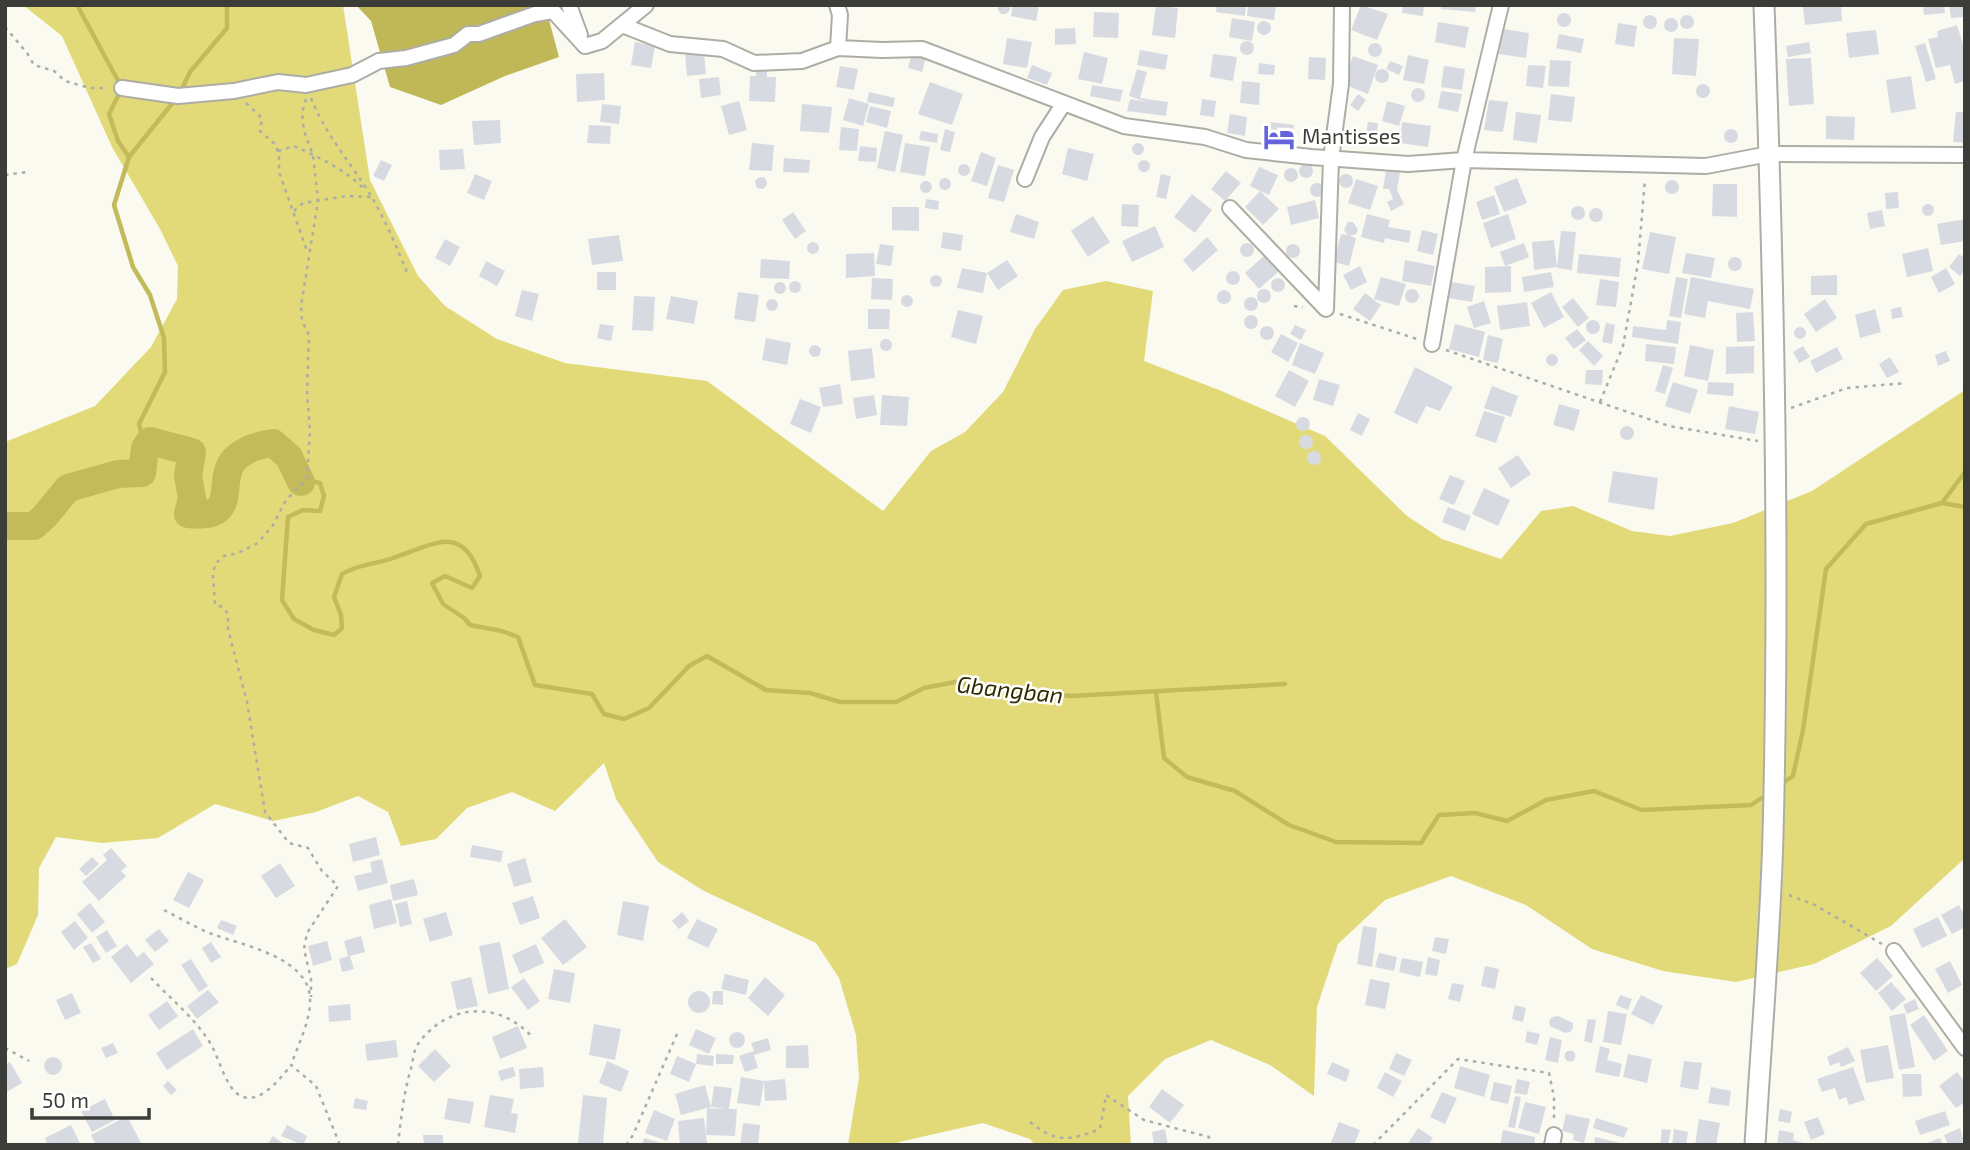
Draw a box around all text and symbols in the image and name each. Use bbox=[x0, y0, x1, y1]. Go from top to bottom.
hotel icon: Mantisses bbox=[1262, 120, 1296, 154]
place label: Mantisses bbox=[1302, 123, 1401, 148]
water label: Gbangban bbox=[955, 669, 1065, 709]
scale bar bbox=[32, 1076, 149, 1120]
text: 50 m bbox=[42, 1087, 89, 1112]

